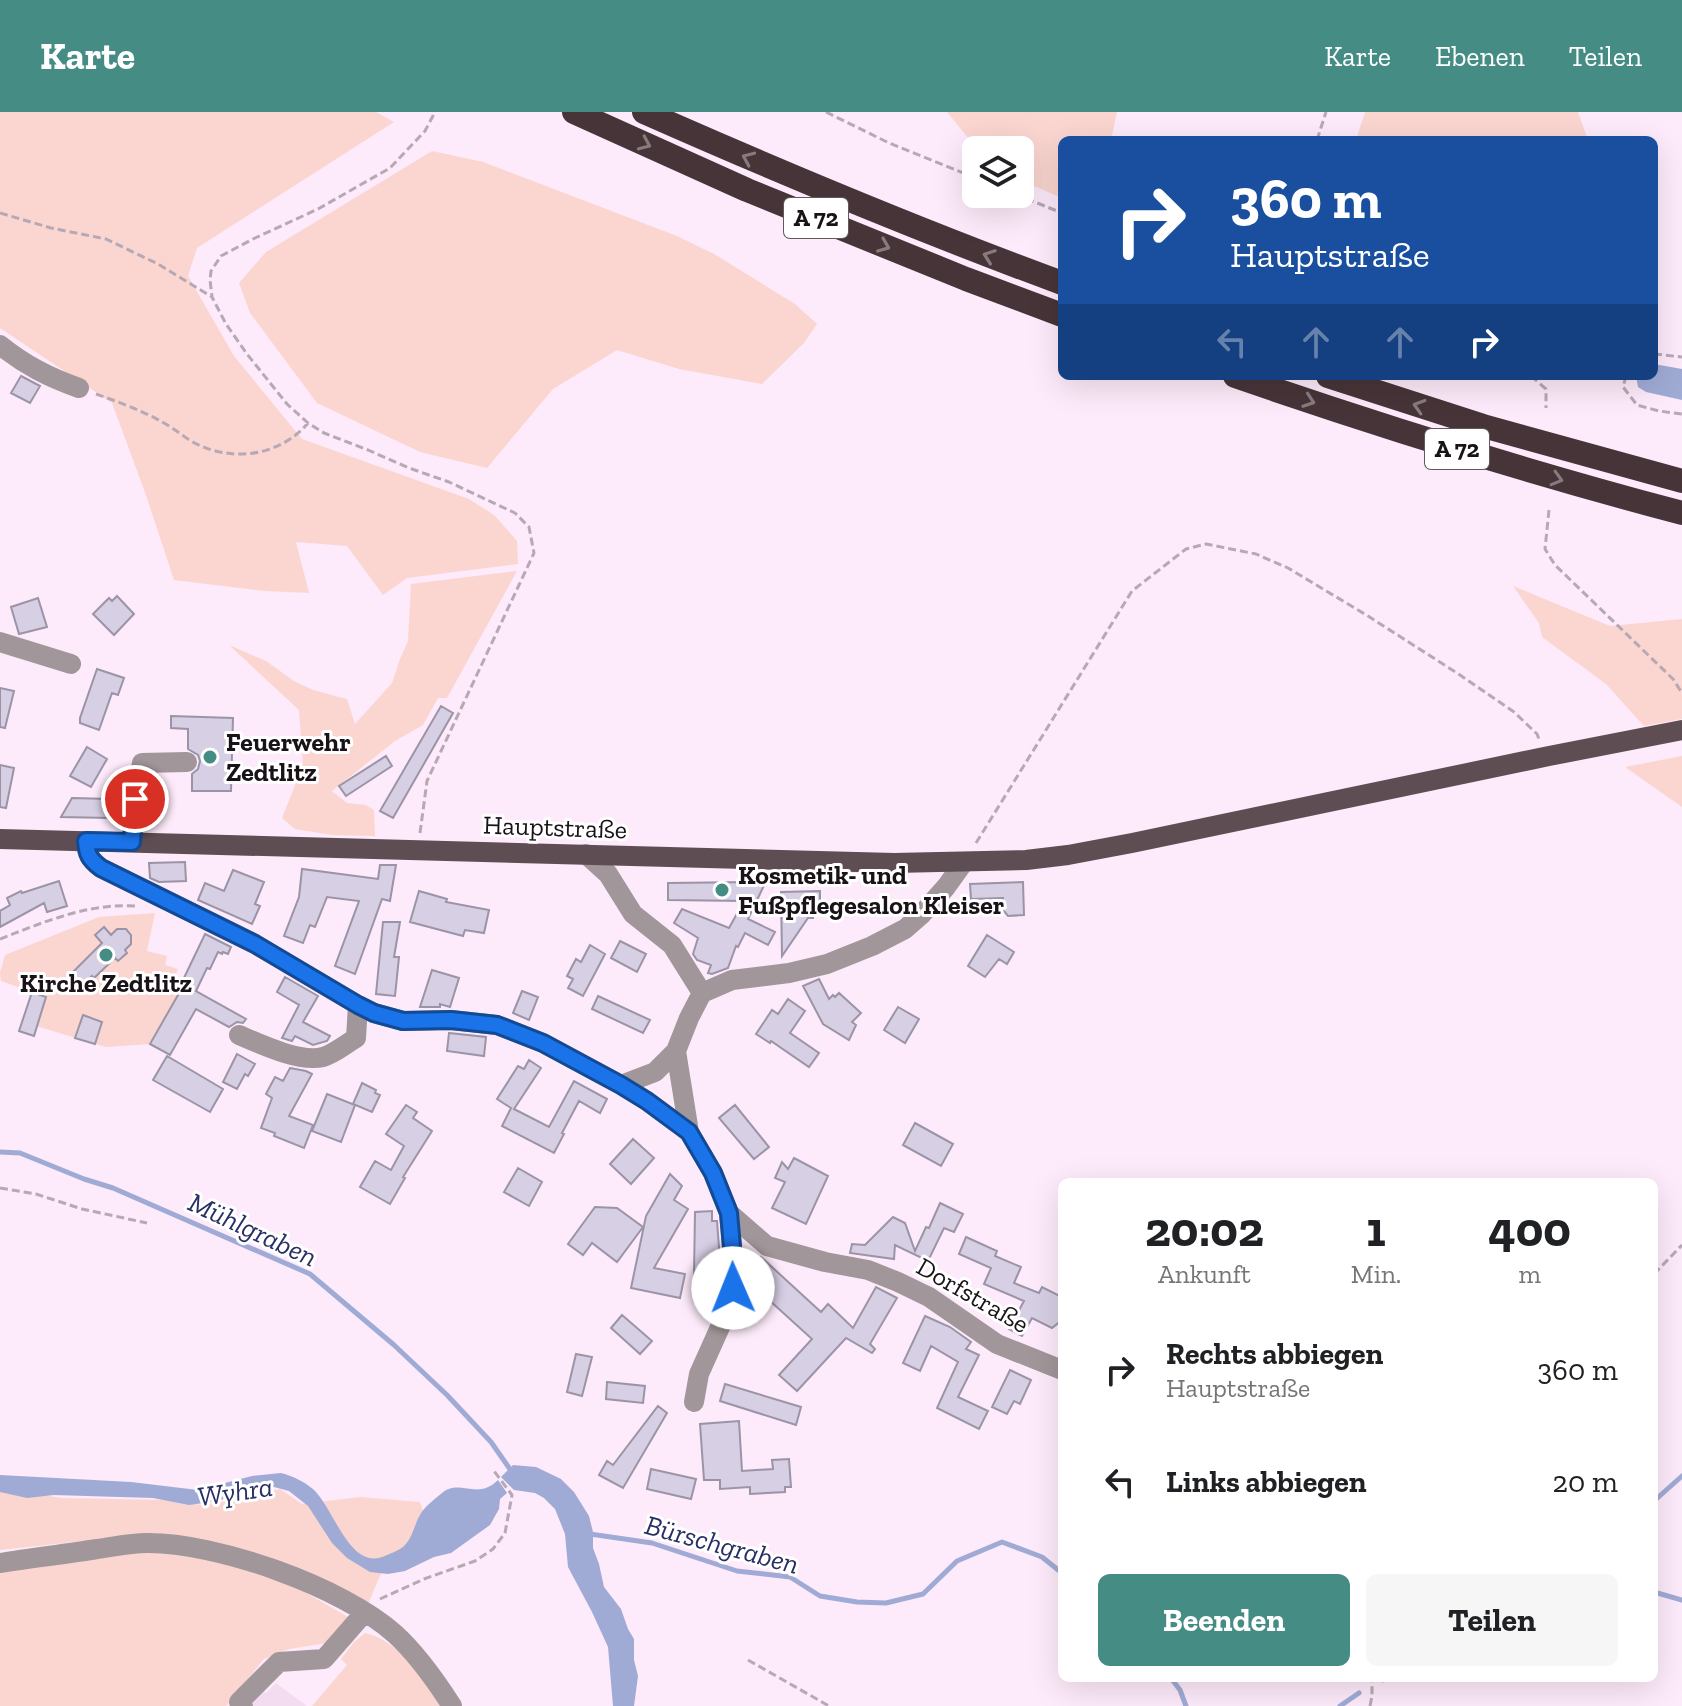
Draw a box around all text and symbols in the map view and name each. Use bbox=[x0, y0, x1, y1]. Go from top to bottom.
text: Karte bbox=[40, 33, 135, 79]
text: Karte bbox=[1324, 40, 1391, 73]
text: Ebenen bbox=[1435, 40, 1525, 73]
text: Teilen bbox=[1569, 40, 1642, 73]
one-way arrow bbox=[637, 134, 651, 150]
map controls bbox=[962, 136, 1034, 208]
button: layers bbox=[962, 136, 1034, 208]
one-way arrow bbox=[742, 152, 756, 168]
text: 360 m bbox=[1230, 165, 1382, 232]
icon: right bbox=[1098, 168, 1202, 272]
road number: A 72 bbox=[784, 198, 848, 238]
text: Hauptstraße bbox=[1230, 233, 1430, 276]
one-way arrow bbox=[876, 236, 890, 253]
one-way arrow bbox=[983, 249, 997, 266]
icon: left bbox=[1210, 320, 1254, 364]
icon: ahead bbox=[1294, 320, 1338, 364]
icon: ahead bbox=[1378, 320, 1422, 364]
icon: right bbox=[1462, 320, 1506, 364]
one-way arrow bbox=[1301, 392, 1315, 408]
one-way arrow bbox=[1412, 399, 1426, 415]
road number: A 72 bbox=[1425, 429, 1489, 469]
one-way arrow bbox=[1550, 470, 1564, 486]
place label: Feuerwehr Zedtlitz bbox=[226, 726, 351, 788]
marker: Feuerwehr Zedtlitz bbox=[201, 748, 219, 766]
pin bbox=[101, 765, 169, 833]
icon: arrive bbox=[113, 777, 157, 821]
street label: Hauptstraße bbox=[482, 808, 628, 846]
place label: Kosmetik- und Fußpflegesalon Kleiser bbox=[738, 859, 1004, 921]
marker: Kosmetik- und Fußpflegesalon Kleiser bbox=[713, 881, 731, 899]
marker: Kirche Zedtlitz bbox=[97, 946, 115, 964]
place label: Kirche Zedtlitz bbox=[20, 967, 192, 999]
water label: Mühlgraben bbox=[183, 1185, 322, 1274]
text: 20:02 bbox=[1145, 1201, 1264, 1258]
text: 1 bbox=[1366, 1201, 1386, 1258]
text: 400 bbox=[1488, 1201, 1571, 1258]
position arrow bbox=[691, 1246, 775, 1330]
street label: Dorfstraße bbox=[911, 1250, 1035, 1340]
text: Ankunft bbox=[1158, 1258, 1251, 1290]
text: Min. bbox=[1351, 1258, 1401, 1290]
text: m bbox=[1518, 1258, 1541, 1290]
text: Rechts abbiegen bbox=[1166, 1336, 1383, 1372]
icon: right bbox=[1098, 1348, 1142, 1392]
text: 360 m bbox=[1537, 1352, 1618, 1388]
text: Hauptstraße bbox=[1166, 1372, 1310, 1404]
icon: left bbox=[1098, 1460, 1142, 1504]
text: Links abbiegen bbox=[1166, 1464, 1367, 1500]
text: 20 m bbox=[1553, 1464, 1618, 1500]
water label: Wyhra bbox=[195, 1470, 275, 1513]
water label: Bürschgraben bbox=[641, 1508, 802, 1581]
button: Beenden bbox=[1098, 1574, 1350, 1666]
button: Teilen bbox=[1366, 1574, 1618, 1666]

